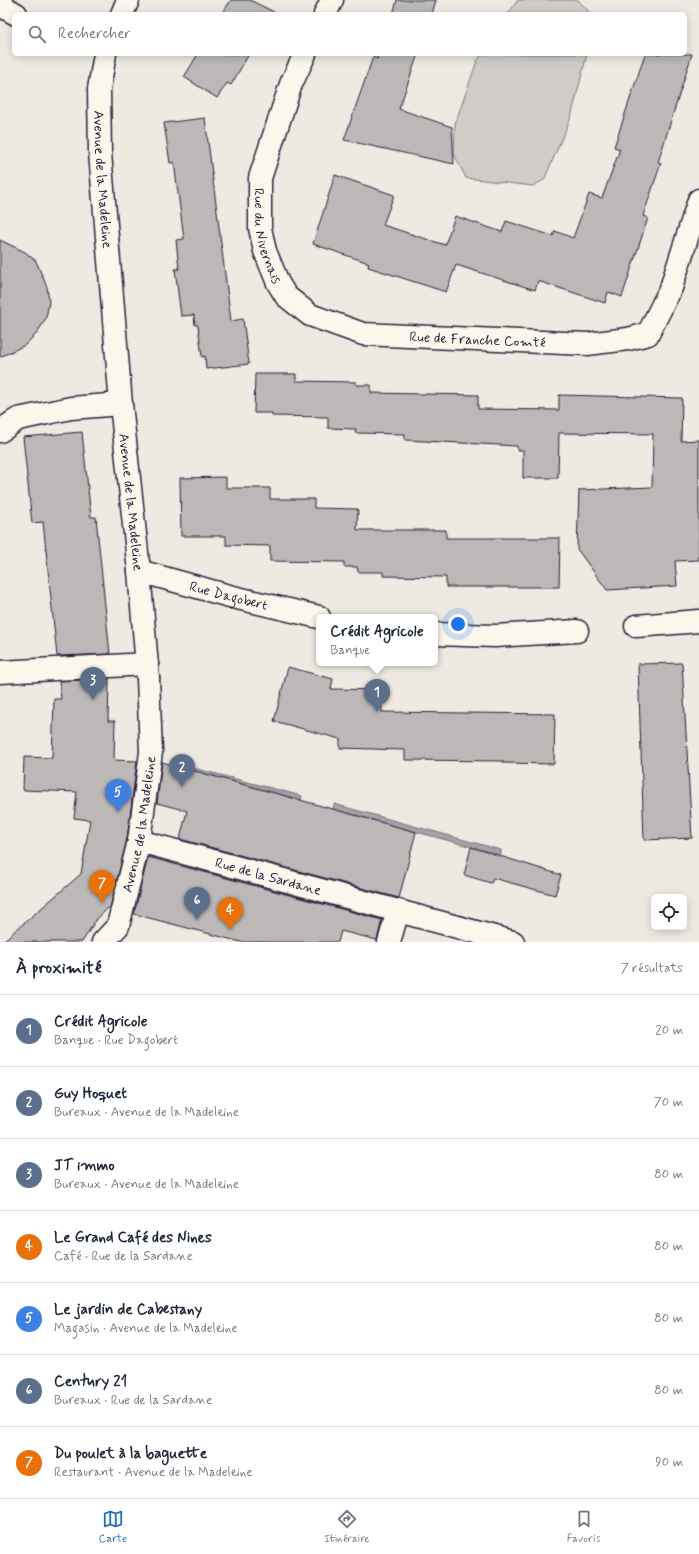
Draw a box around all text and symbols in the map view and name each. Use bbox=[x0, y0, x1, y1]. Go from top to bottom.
search box bbox=[12, 12, 687, 56]
icon: search bbox=[26, 23, 48, 45]
text: Rechercher bbox=[58, 24, 131, 44]
street label: Avenue de la Madeleine bbox=[89, 110, 116, 249]
street label: Rue du Nivernais bbox=[250, 188, 285, 287]
street label: Rue de Franche Comté bbox=[409, 328, 546, 352]
street label: Avenue de la Madeleine bbox=[114, 432, 147, 572]
street label: Rue Dagobert bbox=[188, 577, 269, 615]
popup bbox=[316, 614, 438, 666]
your location bbox=[448, 614, 468, 634]
text: Crédit Agricole bbox=[330, 622, 424, 642]
text: Banque bbox=[330, 642, 371, 659]
pin: 3 bbox=[80, 667, 106, 700]
pin: 1 bbox=[364, 679, 390, 712]
pin: 2 bbox=[169, 754, 195, 787]
street label: Avenue de la Madeleine bbox=[119, 755, 160, 894]
pin: 5 bbox=[105, 779, 131, 812]
street label: Rue de la Sardane bbox=[213, 854, 323, 900]
pin: 7 bbox=[89, 870, 115, 903]
pin: 6 bbox=[184, 887, 210, 920]
map controls bbox=[651, 894, 687, 930]
button: locate bbox=[651, 894, 687, 930]
pin: 4 bbox=[217, 897, 243, 930]
text: À proximité bbox=[16, 957, 101, 979]
text: 7 résultats bbox=[621, 960, 683, 977]
text: Crédit Agricole bbox=[54, 1012, 148, 1032]
text: 1 bbox=[26, 1022, 32, 1039]
text: 20 m bbox=[655, 1022, 683, 1039]
text: Banque · Rue Dagobert bbox=[54, 1032, 178, 1049]
text: Guy Hoquet bbox=[54, 1084, 127, 1104]
text: 2 bbox=[26, 1094, 32, 1111]
text: 70 m bbox=[654, 1094, 683, 1111]
text: Bureaux · Avenue de la Madeleine bbox=[54, 1104, 239, 1121]
text: JT immo bbox=[54, 1156, 115, 1176]
text: 3 bbox=[26, 1166, 32, 1183]
text: 80 m bbox=[654, 1166, 683, 1183]
text: Bureaux · Avenue de la Madeleine bbox=[54, 1176, 239, 1193]
text: Le Grand Café des Nines bbox=[54, 1228, 212, 1248]
text: 4 bbox=[25, 1238, 33, 1255]
text: 80 m bbox=[654, 1238, 683, 1255]
text: Café · Rue de la Sardane bbox=[54, 1248, 193, 1265]
text: Le jardin de Cabestany bbox=[54, 1300, 202, 1320]
text: 5 bbox=[25, 1310, 33, 1327]
text: 80 m bbox=[654, 1310, 683, 1327]
text: Magasin · Avenue de la Madeleine bbox=[54, 1320, 238, 1337]
text: Century 21 bbox=[54, 1372, 127, 1392]
text: 6 bbox=[26, 1382, 32, 1399]
text: 80 m bbox=[654, 1382, 683, 1399]
text: Bureaux · Rue de la Sardane bbox=[54, 1392, 212, 1409]
text: Du poulet à la baguette bbox=[54, 1444, 207, 1464]
text: 7 bbox=[25, 1454, 33, 1471]
text: 90 m bbox=[655, 1454, 683, 1471]
text: Restaurant · Avenue de la Madeleine bbox=[54, 1464, 253, 1481]
tab: Carte bbox=[99, 1508, 127, 1546]
tab: Itinéraire bbox=[324, 1508, 369, 1546]
tab: Favoris bbox=[567, 1508, 600, 1546]

